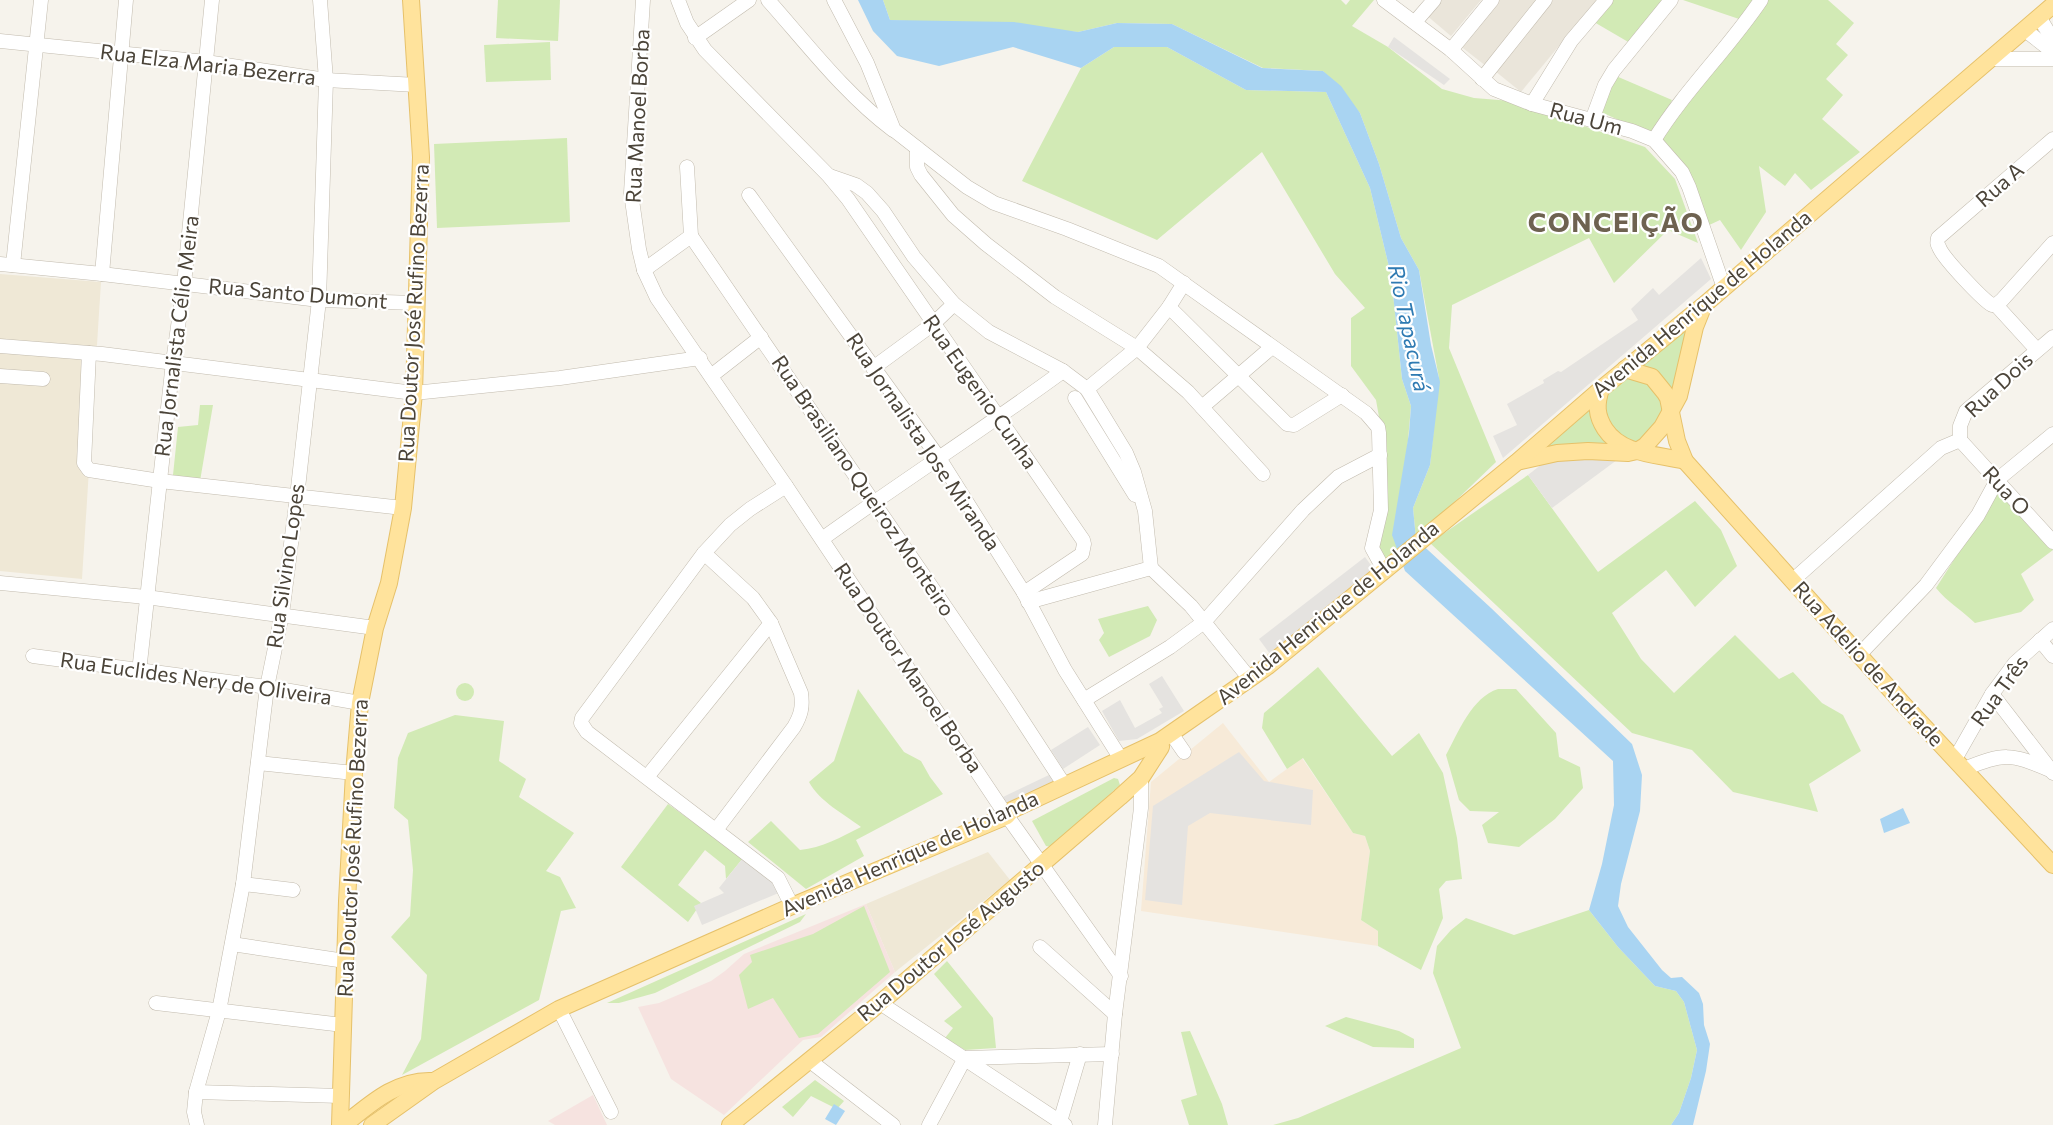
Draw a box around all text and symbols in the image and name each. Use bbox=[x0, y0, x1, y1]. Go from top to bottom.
street label: Rua Manoel Borba bbox=[619, 28, 654, 204]
street label: Rua Elza Maria Bezerra bbox=[99, 38, 318, 89]
street label: Rua Um bbox=[1547, 96, 1626, 139]
street label: Rua A bbox=[1970, 156, 2028, 211]
street label: Rua Doutor José Rufino Bezerra bbox=[392, 163, 433, 463]
street label: Avenida Henrique de Holanda bbox=[1586, 204, 1816, 402]
district label: CONCEIÇÃO bbox=[1528, 205, 1704, 238]
street label: Rua Jornalista Célio Meira bbox=[148, 214, 203, 458]
water label: Rio Tapacurá bbox=[1383, 262, 1436, 394]
street label: Rua Santo Dumont bbox=[208, 272, 389, 313]
street label: Rua Eugenio Cunha bbox=[919, 309, 1044, 473]
street label: Rua Jornalista Jose Miranda bbox=[842, 327, 1007, 555]
street label: Rua Dois bbox=[1959, 346, 2037, 422]
street label: Rua Brasiliano Queiroz Monteiro bbox=[767, 350, 961, 620]
street label: Rua O bbox=[1978, 460, 2036, 520]
street label: Rua Silvino Lopes bbox=[261, 482, 308, 650]
street label: Avenida Henrique de Holanda bbox=[1211, 515, 1443, 709]
street label: Rua Doutor Manoel Borba bbox=[830, 558, 989, 777]
street label: Rua Adelio de Andrade bbox=[1788, 575, 1950, 751]
street label: Rua Euclides Nery de Oliveira bbox=[59, 646, 334, 709]
street label: Rua Três bbox=[1965, 650, 2033, 730]
street label: Rua Doutor José Rufino Bezerra bbox=[331, 698, 372, 998]
street label: Avenida Henrique de Holanda bbox=[777, 785, 1042, 921]
street label: Rua Doutor José Augusto bbox=[851, 854, 1049, 1025]

